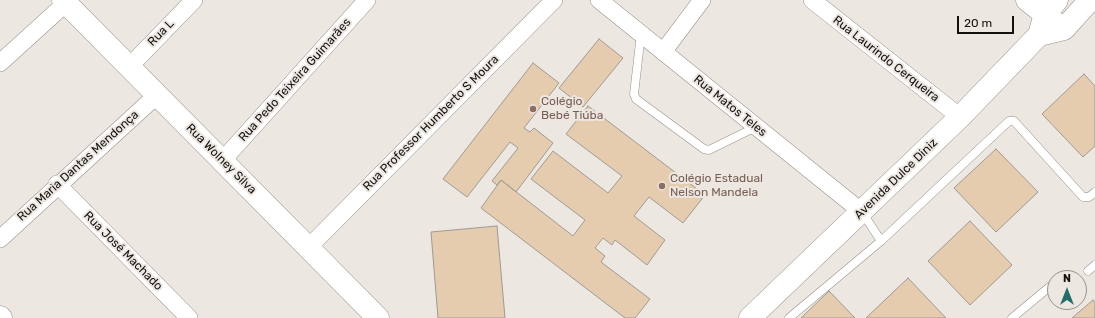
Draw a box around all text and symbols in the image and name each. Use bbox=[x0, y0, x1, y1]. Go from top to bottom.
scale bar bbox=[959, 8, 1016, 34]
street label: Rua Laurindo Cerqueira bbox=[830, 13, 942, 105]
street label: Rua Pedo Teixeira Guimarães bbox=[236, 15, 354, 145]
text: 20 m bbox=[964, 16, 992, 30]
street label: Rua L bbox=[145, 17, 177, 49]
street label: Rua Professor Humberto S Moura bbox=[360, 52, 502, 194]
street label: Rua Matos Teles bbox=[691, 72, 769, 140]
place label: Colégio Bebé Tiúba bbox=[541, 95, 603, 123]
marker: Colégio Bebé Tiúba bbox=[528, 104, 538, 114]
street label: Rua Maria Dantas Mendonça bbox=[14, 108, 142, 224]
street label: Rua Wolney Silva bbox=[183, 121, 259, 197]
street label: Avenida Dulce Diniz bbox=[851, 136, 941, 222]
place label: Colégio Estadual Nelson Mandela bbox=[670, 172, 763, 200]
marker: Colégio Estadual Nelson Mandela bbox=[657, 181, 667, 191]
street label: Rua José Machado bbox=[81, 209, 165, 293]
north arrow bbox=[1047, 270, 1087, 310]
text: N bbox=[1063, 272, 1071, 285]

